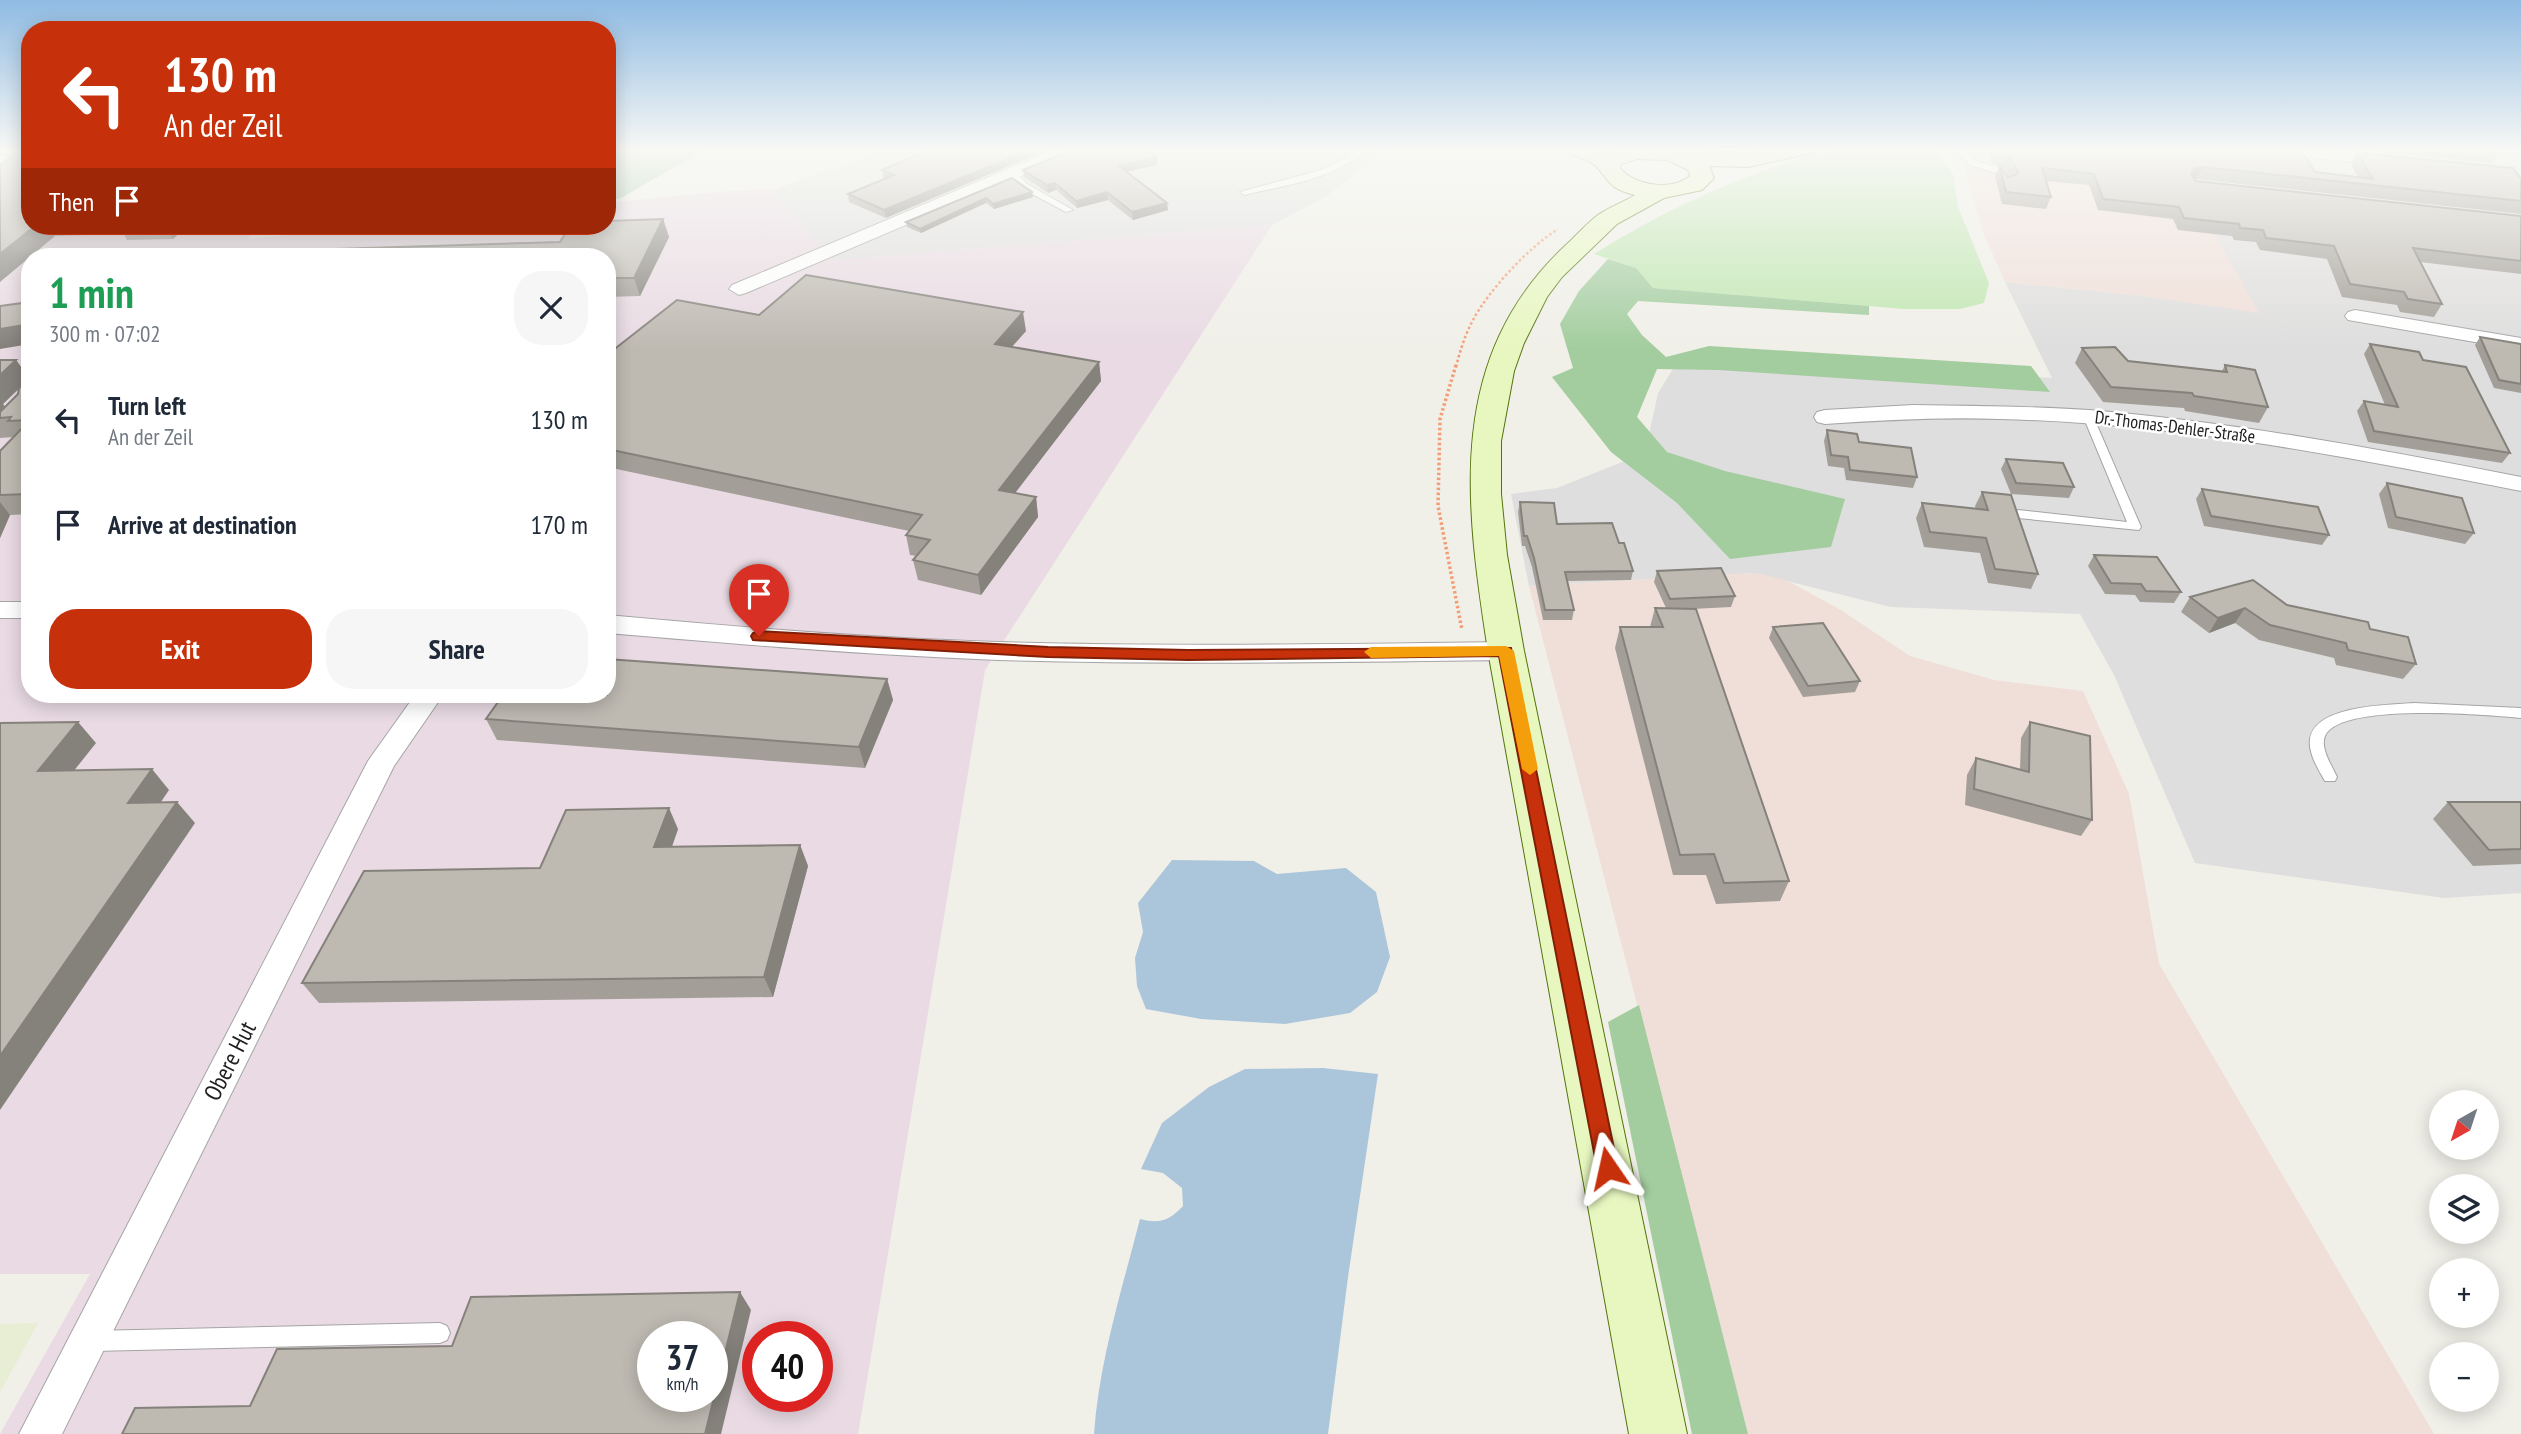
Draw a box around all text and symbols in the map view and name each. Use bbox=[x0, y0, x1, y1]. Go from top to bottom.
text: 130 m bbox=[164, 42, 277, 106]
icon: left bbox=[49, 49, 140, 140]
text: An der Zeil bbox=[164, 104, 283, 146]
icon: arrive bbox=[108, 182, 146, 220]
text: Then bbox=[49, 185, 94, 218]
text: 1 min bbox=[49, 265, 134, 320]
button: close bbox=[514, 271, 588, 345]
text: 300 m · 07:02 bbox=[49, 319, 161, 348]
text: Turn left bbox=[108, 389, 186, 422]
icon: left bbox=[49, 401, 87, 439]
text: 130 m bbox=[530, 403, 588, 436]
street label: Dr.-Thomas-Dehler-Straße bbox=[2094, 405, 2257, 448]
text: An der Zeil bbox=[108, 422, 193, 451]
icon: arrive bbox=[49, 506, 87, 544]
text: Arrive at destination bbox=[108, 508, 297, 541]
text: 170 m bbox=[530, 508, 588, 541]
pin bbox=[729, 564, 789, 636]
icon: arrive bbox=[740, 575, 778, 613]
button: Exit bbox=[49, 609, 312, 689]
button: Share bbox=[326, 609, 588, 689]
street label: Obere Hut bbox=[196, 1016, 263, 1106]
north arrow bbox=[2429, 1090, 2499, 1160]
map controls bbox=[2429, 1090, 2499, 1412]
position arrow bbox=[1571, 1131, 1645, 1205]
button: layers bbox=[2429, 1174, 2499, 1244]
button: + bbox=[2429, 1258, 2499, 1328]
speed limit sign: 40 bbox=[742, 1321, 833, 1412]
text: 37 bbox=[666, 1334, 699, 1380]
button: − bbox=[2429, 1342, 2499, 1412]
text: km/h bbox=[667, 1372, 698, 1395]

